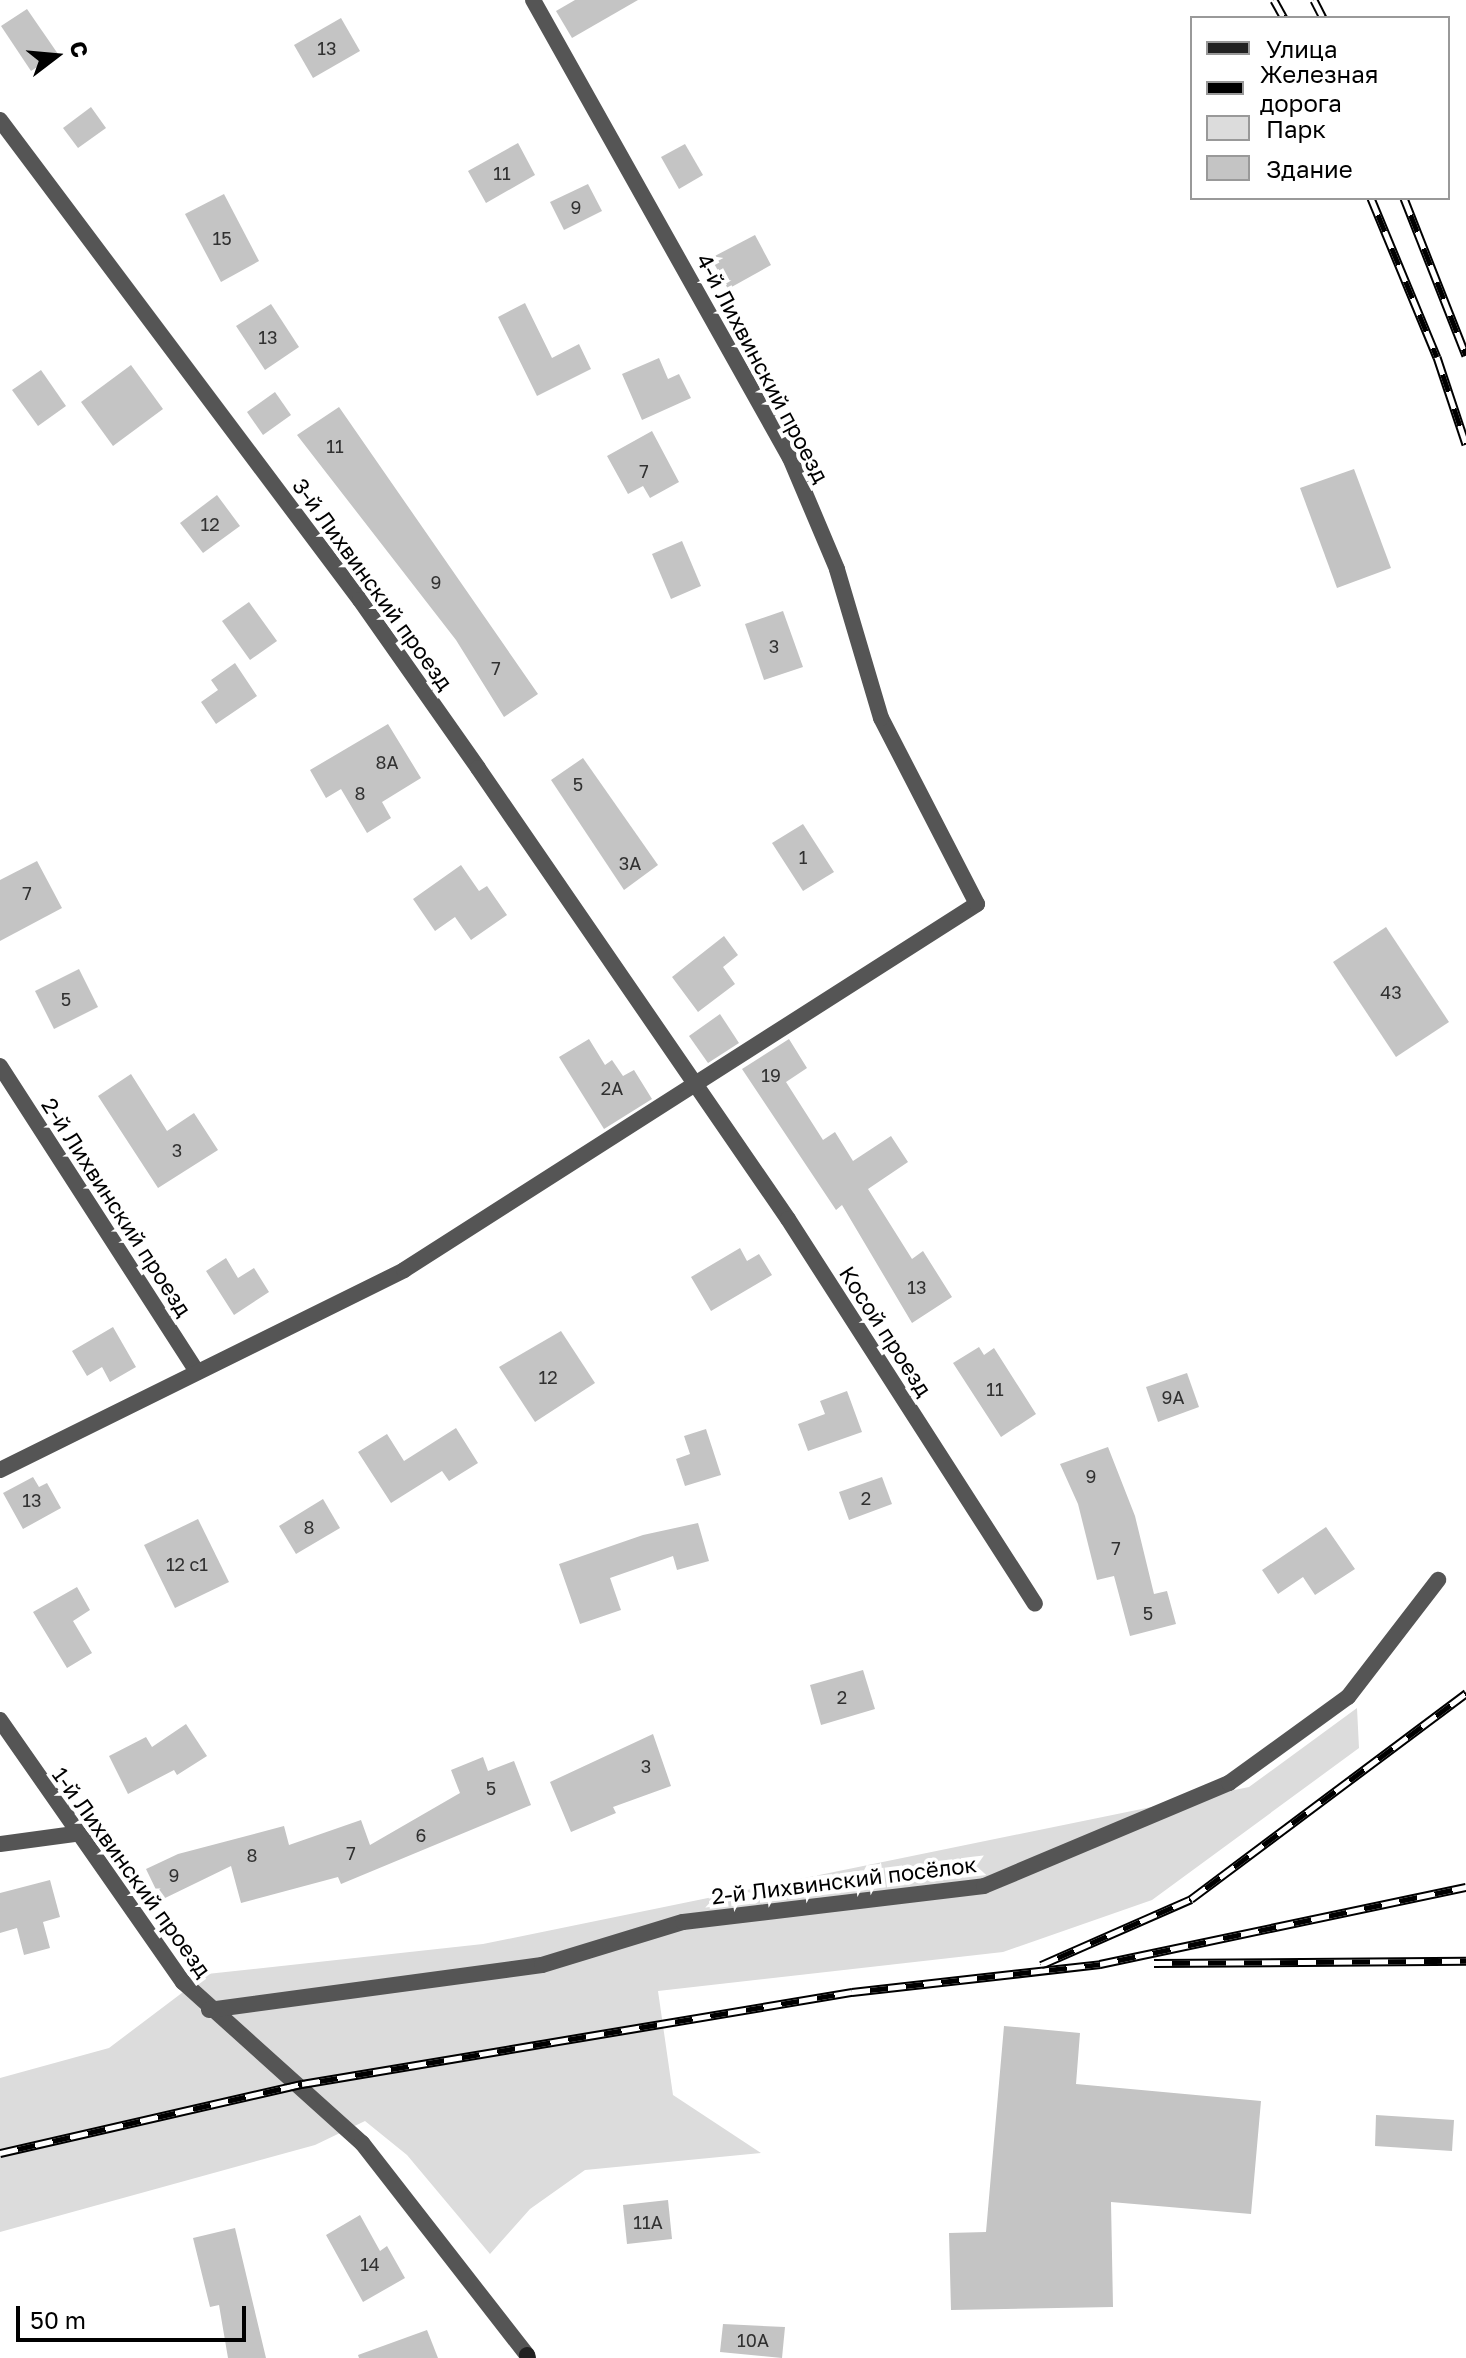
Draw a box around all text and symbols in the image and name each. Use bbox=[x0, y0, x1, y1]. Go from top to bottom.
north arrow bbox=[16, 16, 96, 96]
legend bbox=[1190, 16, 1450, 200]
text: Улица bbox=[1266, 34, 1338, 63]
house number: 13 bbox=[317, 37, 337, 59]
text: С bbox=[64, 38, 95, 60]
text: Железная дорога bbox=[1260, 59, 1378, 117]
text: Парк bbox=[1266, 114, 1326, 143]
text: Здание bbox=[1266, 154, 1353, 183]
house number: 11 bbox=[493, 162, 511, 184]
house number: 9 bbox=[571, 196, 581, 218]
house number: 15 bbox=[212, 227, 232, 249]
street label: 4-й Лихвинский проезд bbox=[691, 249, 835, 487]
house number: 13 bbox=[258, 326, 278, 348]
house number: 11 bbox=[326, 435, 344, 457]
house number: 7 bbox=[639, 460, 649, 482]
street label: 3-й Лихвинский проезд bbox=[287, 473, 459, 695]
house number: 12 bbox=[200, 513, 220, 535]
house number: 9 bbox=[431, 571, 441, 593]
house number: 3 bbox=[769, 635, 779, 657]
house number: 7 bbox=[491, 657, 501, 679]
house number: 8А bbox=[375, 751, 399, 773]
house number: 5 bbox=[573, 773, 583, 795]
house number: 8 bbox=[355, 782, 365, 804]
house number: 1 bbox=[799, 846, 807, 868]
house number: 3А bbox=[619, 852, 641, 874]
house number: 7 bbox=[22, 882, 32, 904]
house number: 43 bbox=[1380, 981, 1402, 1003]
house number: 5 bbox=[61, 988, 71, 1010]
house number: 19 bbox=[761, 1064, 781, 1086]
house number: 2А bbox=[601, 1077, 623, 1099]
street label: 2-й Лихвинский проезд bbox=[36, 1093, 198, 1321]
house number: 3 bbox=[172, 1139, 182, 1161]
street label: Косой проезд bbox=[834, 1261, 938, 1401]
house number: 13 bbox=[907, 1276, 927, 1298]
house number: 12 bbox=[538, 1366, 558, 1388]
house number: 11 bbox=[986, 1378, 1004, 1400]
house number: 9А bbox=[1162, 1386, 1184, 1408]
house number: 9 bbox=[1086, 1465, 1096, 1487]
house number: 2 bbox=[861, 1487, 871, 1509]
house number: 13 bbox=[22, 1489, 42, 1511]
house number: 8 bbox=[304, 1516, 314, 1538]
house number: 7 bbox=[1111, 1537, 1121, 1559]
house number: 12 с1 bbox=[166, 1553, 208, 1575]
house number: 5 bbox=[1143, 1602, 1153, 1624]
house number: 2 bbox=[837, 1686, 847, 1708]
house number: 3 bbox=[641, 1755, 651, 1777]
street label: 1-й Лихвинский проезд bbox=[47, 1762, 217, 1982]
house number: 5 bbox=[486, 1777, 496, 1799]
house number: 6 bbox=[416, 1824, 426, 1846]
house number: 7 bbox=[346, 1842, 356, 1864]
house number: 8 bbox=[247, 1844, 257, 1866]
street label: 2-й Лихвинский посёлок bbox=[710, 1851, 978, 1909]
house number: 9 bbox=[169, 1864, 179, 1886]
house number: 11А bbox=[633, 2211, 663, 2233]
house number: 14 bbox=[360, 2253, 380, 2275]
scale bar bbox=[20, 2290, 250, 2340]
text: 50 m bbox=[30, 2305, 86, 2334]
house number: 10А bbox=[737, 2329, 769, 2351]

